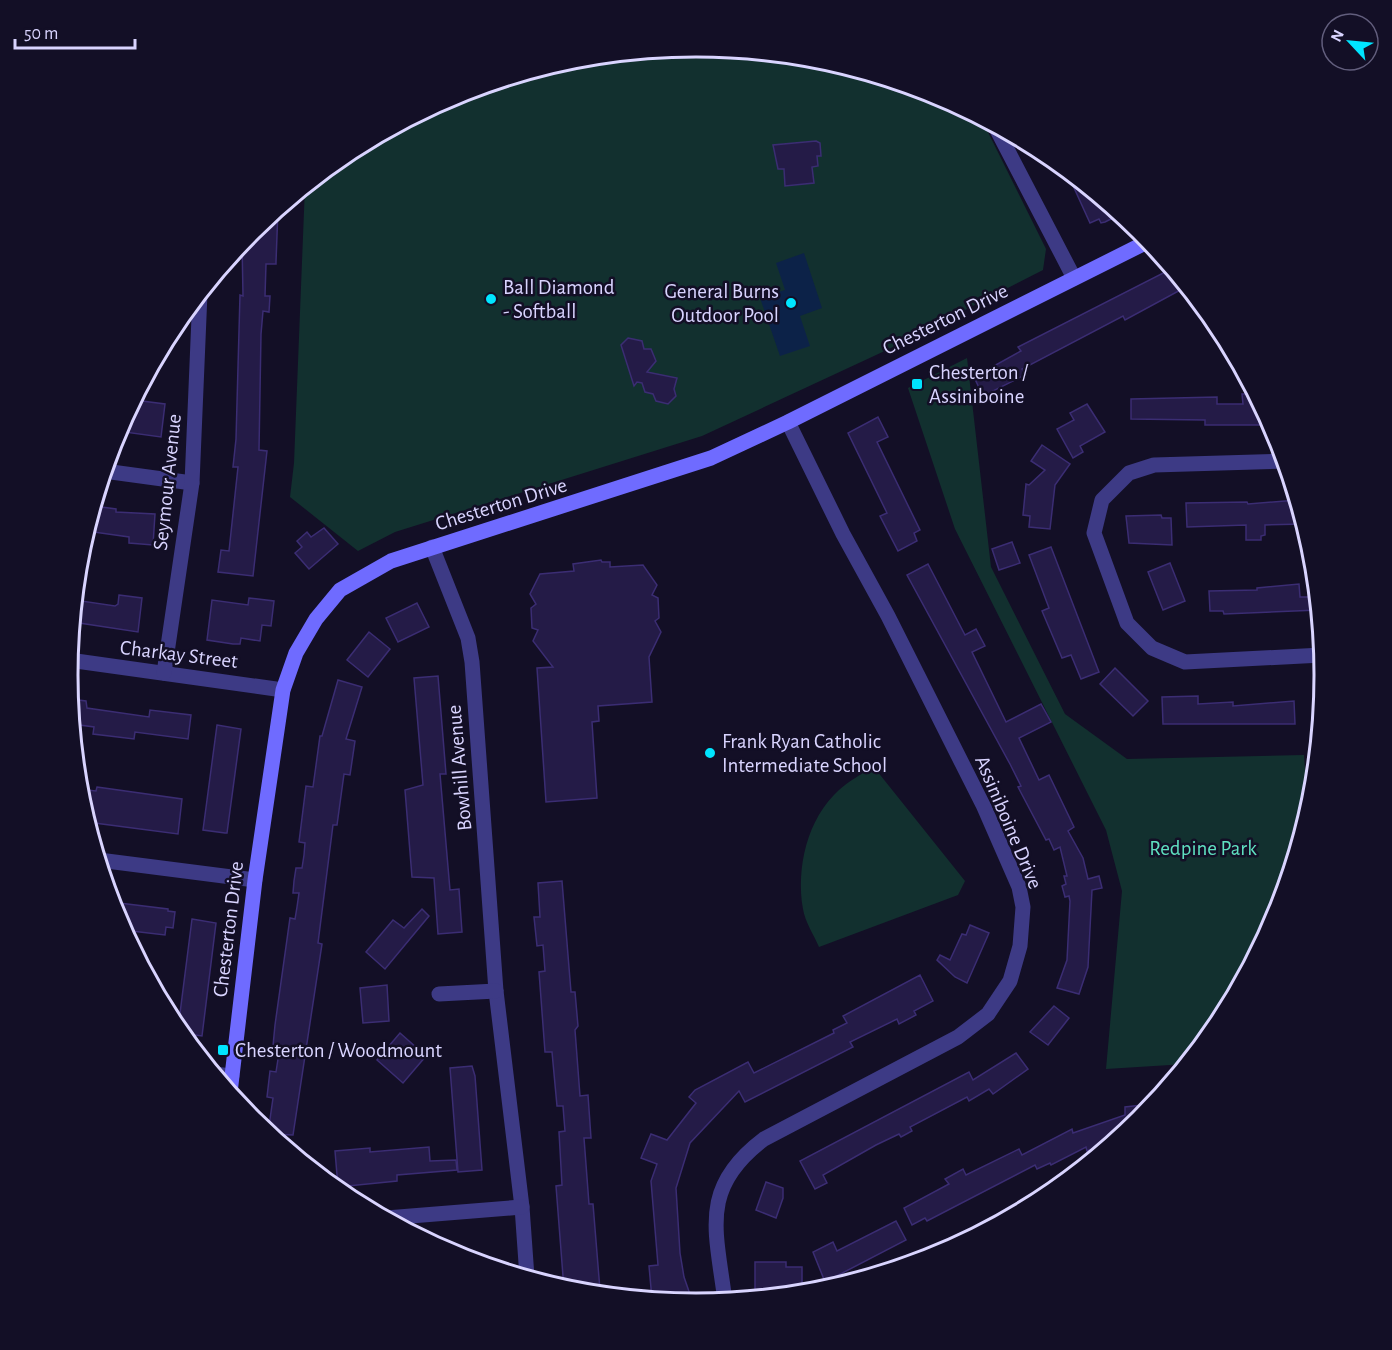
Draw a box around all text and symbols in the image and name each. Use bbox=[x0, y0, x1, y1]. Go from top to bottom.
scale bar bbox=[15, 12, 135, 50]
north arrow bbox=[1320, 12, 1380, 72]
text: 50 m bbox=[24, 25, 58, 43]
text: N bbox=[1328, 27, 1347, 44]
place label: Ball Diamond - Softball bbox=[503, 277, 615, 322]
street label: Chesterton Drive bbox=[879, 280, 1011, 359]
place label: General Burns Outdoor Pool bbox=[665, 281, 779, 326]
marker: Ball Diamond - Softball bbox=[484, 292, 498, 306]
marker: General Burns Outdoor Pool bbox=[784, 296, 798, 310]
place label: Chesterton / Assiniboine bbox=[929, 362, 1029, 407]
marker: Chesterton / Assiniboine bbox=[910, 377, 924, 391]
street label: Seymour Avenue bbox=[150, 413, 185, 551]
street label: Chesterton Drive bbox=[433, 474, 570, 534]
street label: Charkay Street bbox=[119, 637, 239, 672]
street label: Bowhill Avenue bbox=[444, 704, 475, 832]
place label: Frank Ryan Catholic Intermediate School bbox=[722, 731, 887, 776]
marker: Frank Ryan Catholic Intermediate School bbox=[703, 746, 717, 760]
street label: Assiniboine Drive bbox=[971, 752, 1046, 892]
park label: Redpine Park bbox=[1149, 838, 1257, 859]
street label: Chesterton Drive bbox=[210, 860, 247, 998]
place label: Chesterton / Woodmount bbox=[235, 1040, 442, 1061]
marker: Chesterton / Woodmount bbox=[216, 1043, 230, 1057]

